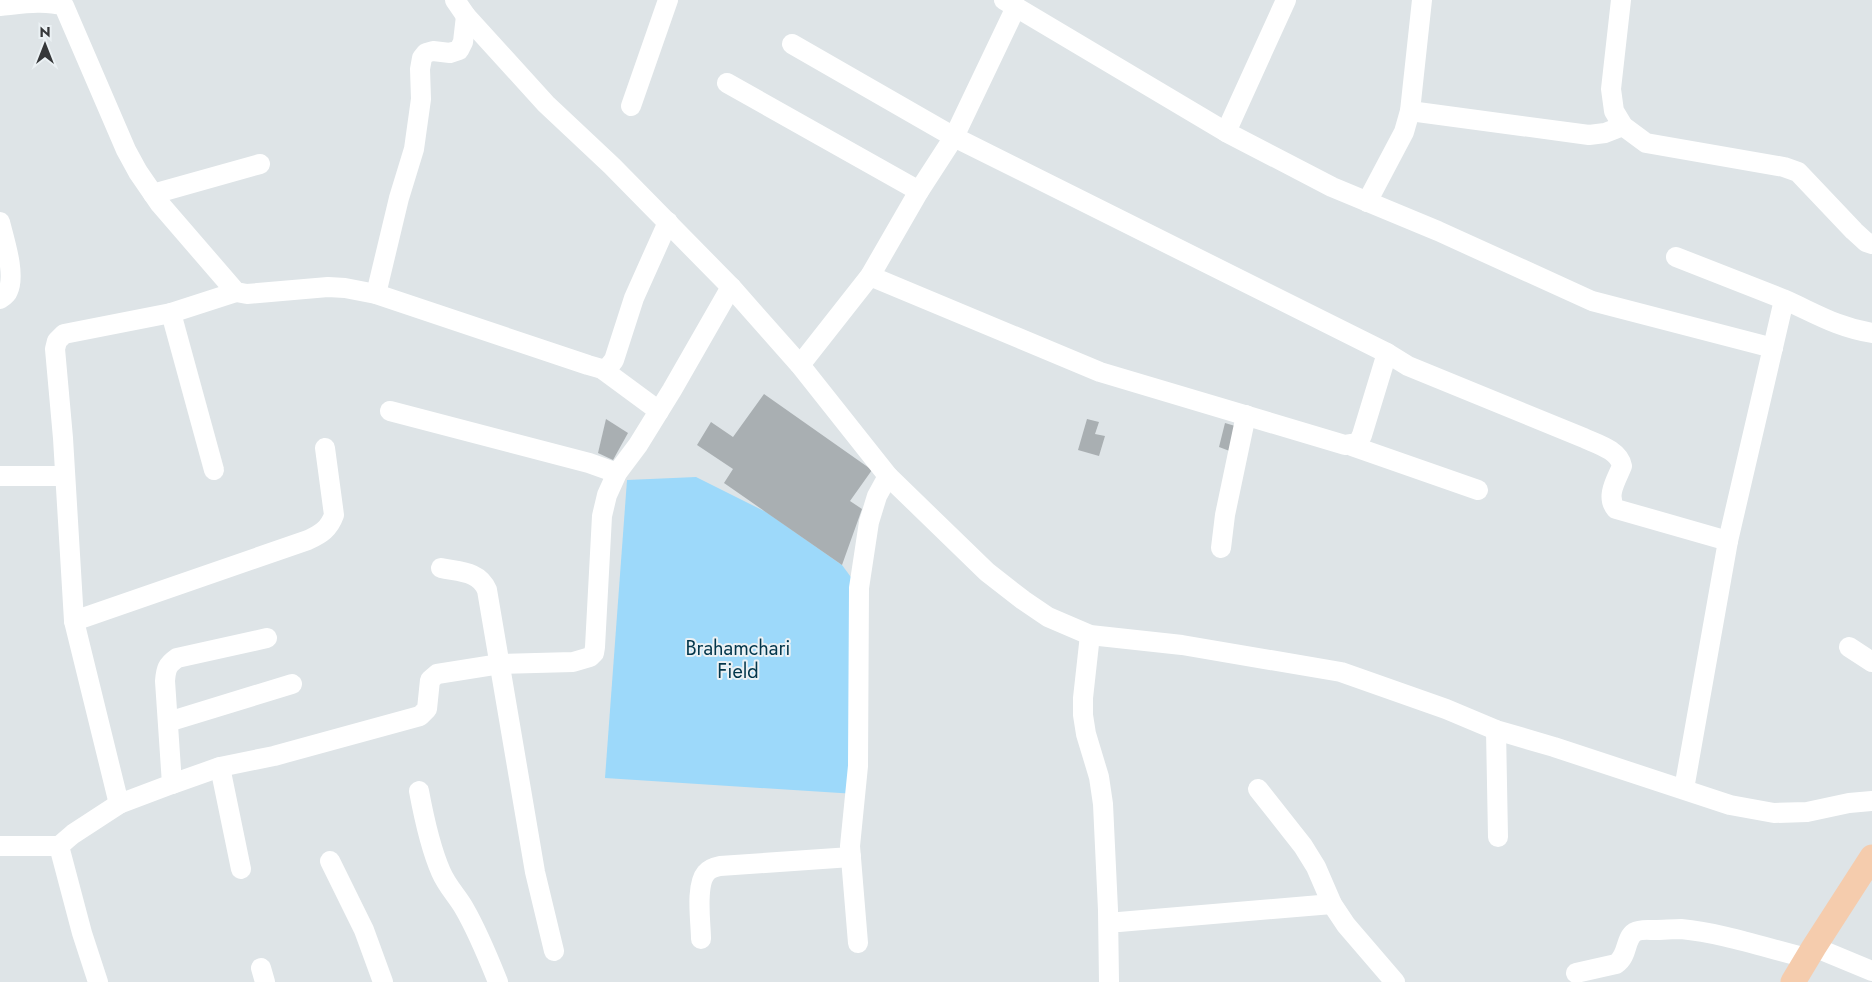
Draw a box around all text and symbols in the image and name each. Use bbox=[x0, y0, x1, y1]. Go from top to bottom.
north arrow bbox=[20, 20, 70, 70]
text: N bbox=[39, 22, 51, 42]
park label: Brahamchari Field bbox=[685, 634, 791, 686]

